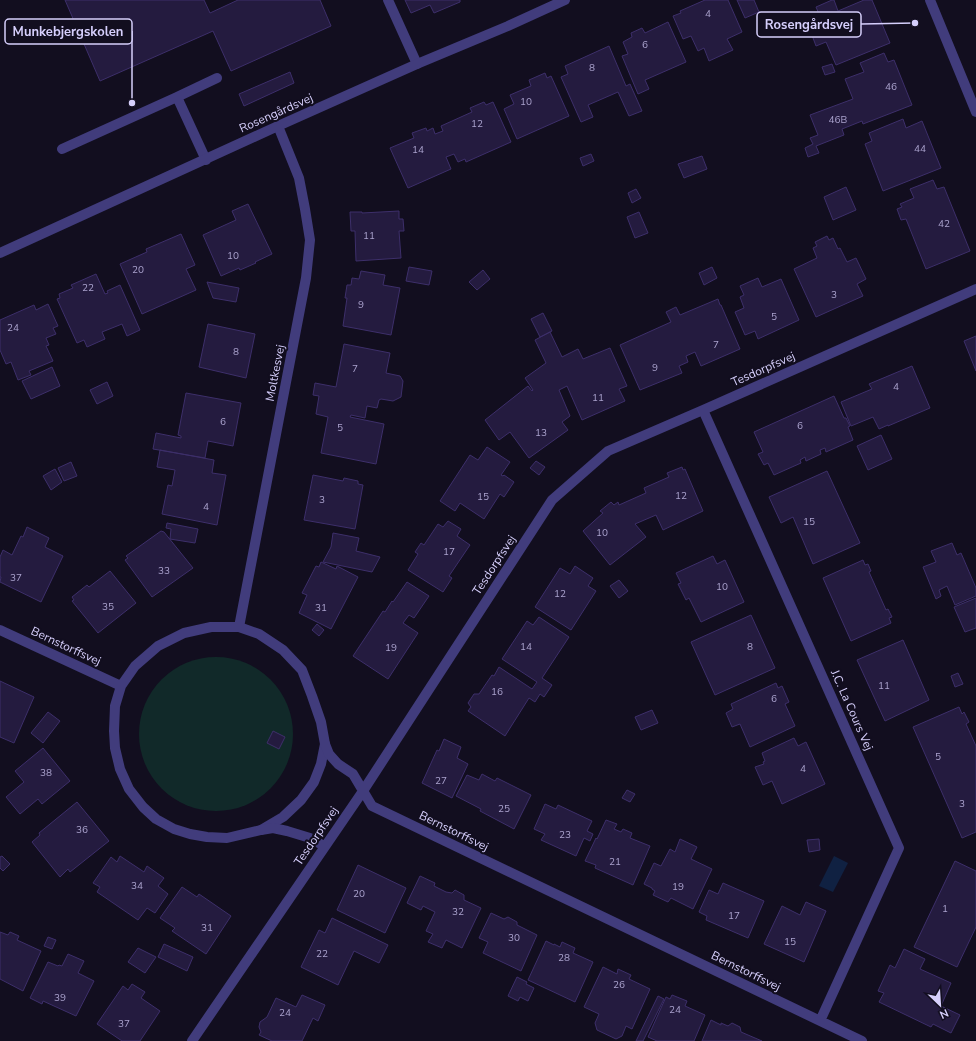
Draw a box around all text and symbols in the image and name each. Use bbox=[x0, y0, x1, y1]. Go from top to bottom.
house number: 4 bbox=[705, 7, 711, 21]
callout: Rosengårdsvej bbox=[757, 12, 861, 37]
text: Rosengårdsvej bbox=[765, 16, 853, 34]
callout: Munkebjergskolen bbox=[5, 19, 132, 44]
text: Munkebjergskolen bbox=[13, 23, 123, 41]
house number: 6 bbox=[642, 38, 648, 52]
house number: 8 bbox=[589, 61, 595, 75]
house number: 46 bbox=[885, 80, 897, 94]
street label: Rosengårdsvej bbox=[237, 90, 316, 136]
house number: 10 bbox=[520, 95, 532, 109]
house number: 46B bbox=[829, 113, 848, 127]
house number: 12 bbox=[471, 117, 483, 131]
house number: 44 bbox=[914, 142, 926, 156]
house number: 14 bbox=[412, 143, 424, 157]
house number: 42 bbox=[938, 217, 950, 231]
house number: 11 bbox=[363, 229, 375, 243]
house number: 10 bbox=[227, 249, 239, 263]
house number: 20 bbox=[132, 263, 144, 277]
house number: 22 bbox=[82, 281, 94, 295]
house number: 3 bbox=[831, 288, 837, 302]
house number: 9 bbox=[358, 298, 364, 312]
house number: 5 bbox=[771, 310, 777, 324]
house number: 24 bbox=[7, 321, 19, 335]
house number: 7 bbox=[713, 338, 719, 352]
street label: Moltkesvej bbox=[262, 343, 288, 403]
house number: 8 bbox=[233, 345, 239, 359]
street label: Tesdorpfsvej bbox=[729, 348, 798, 390]
house number: 9 bbox=[652, 361, 658, 375]
house number: 7 bbox=[352, 362, 358, 376]
house number: 4 bbox=[893, 380, 899, 394]
house number: 11 bbox=[592, 391, 604, 405]
house number: 6 bbox=[220, 415, 226, 429]
house number: 6 bbox=[797, 419, 803, 433]
house number: 5 bbox=[337, 421, 343, 435]
house number: 13 bbox=[535, 426, 547, 440]
house number: 12 bbox=[675, 489, 687, 503]
house number: 15 bbox=[477, 490, 489, 504]
house number: 3 bbox=[319, 493, 325, 507]
house number: 4 bbox=[203, 500, 209, 514]
house number: 15 bbox=[803, 515, 815, 529]
house number: 10 bbox=[596, 526, 608, 540]
street label: Tesdorpfsvej bbox=[469, 532, 519, 598]
house number: 17 bbox=[443, 545, 455, 559]
house number: 33 bbox=[158, 564, 170, 578]
house number: 37 bbox=[10, 571, 22, 585]
house number: 10 bbox=[716, 580, 728, 594]
house number: 12 bbox=[554, 587, 566, 601]
house number: 35 bbox=[102, 600, 114, 614]
house number: 31 bbox=[315, 601, 327, 615]
street label: Bernstorffsvej bbox=[28, 623, 104, 669]
house number: 14 bbox=[520, 640, 532, 654]
house number: 8 bbox=[747, 640, 753, 654]
house number: 19 bbox=[385, 641, 397, 655]
street label: J.C. La Cours Vej bbox=[827, 666, 877, 753]
house number: 11 bbox=[878, 679, 890, 693]
house number: 16 bbox=[491, 685, 503, 699]
house number: 6 bbox=[771, 692, 777, 706]
house number: 5 bbox=[935, 750, 941, 764]
house number: 4 bbox=[800, 762, 806, 776]
house number: 38 bbox=[40, 766, 52, 780]
house number: 27 bbox=[435, 774, 447, 788]
house number: 3 bbox=[959, 797, 965, 811]
house number: 25 bbox=[498, 802, 510, 816]
street label: Tesdorpfsvej bbox=[290, 803, 342, 869]
street label: Bernstorffsvej bbox=[417, 807, 492, 855]
house number: 36 bbox=[76, 823, 88, 837]
house number: 23 bbox=[559, 828, 571, 842]
house number: 21 bbox=[609, 855, 621, 869]
house number: 34 bbox=[131, 879, 143, 893]
house number: 19 bbox=[672, 880, 684, 894]
house number: 20 bbox=[353, 887, 365, 901]
house number: 1 bbox=[942, 902, 948, 916]
house number: 32 bbox=[452, 905, 464, 919]
house number: 17 bbox=[728, 909, 740, 923]
house number: 31 bbox=[201, 921, 213, 935]
house number: 30 bbox=[508, 931, 520, 945]
house number: 15 bbox=[784, 935, 796, 949]
house number: 22 bbox=[316, 947, 328, 961]
street label: Bernstorffsvej bbox=[709, 947, 784, 995]
house number: 28 bbox=[558, 951, 570, 965]
house number: 26 bbox=[613, 978, 625, 992]
north arrow bbox=[920, 985, 960, 1025]
house number: 39 bbox=[54, 991, 66, 1005]
house number: 24 bbox=[669, 1003, 681, 1017]
text: N bbox=[937, 1005, 951, 1022]
house number: 24 bbox=[279, 1006, 291, 1020]
house number: 37 bbox=[118, 1017, 130, 1031]

